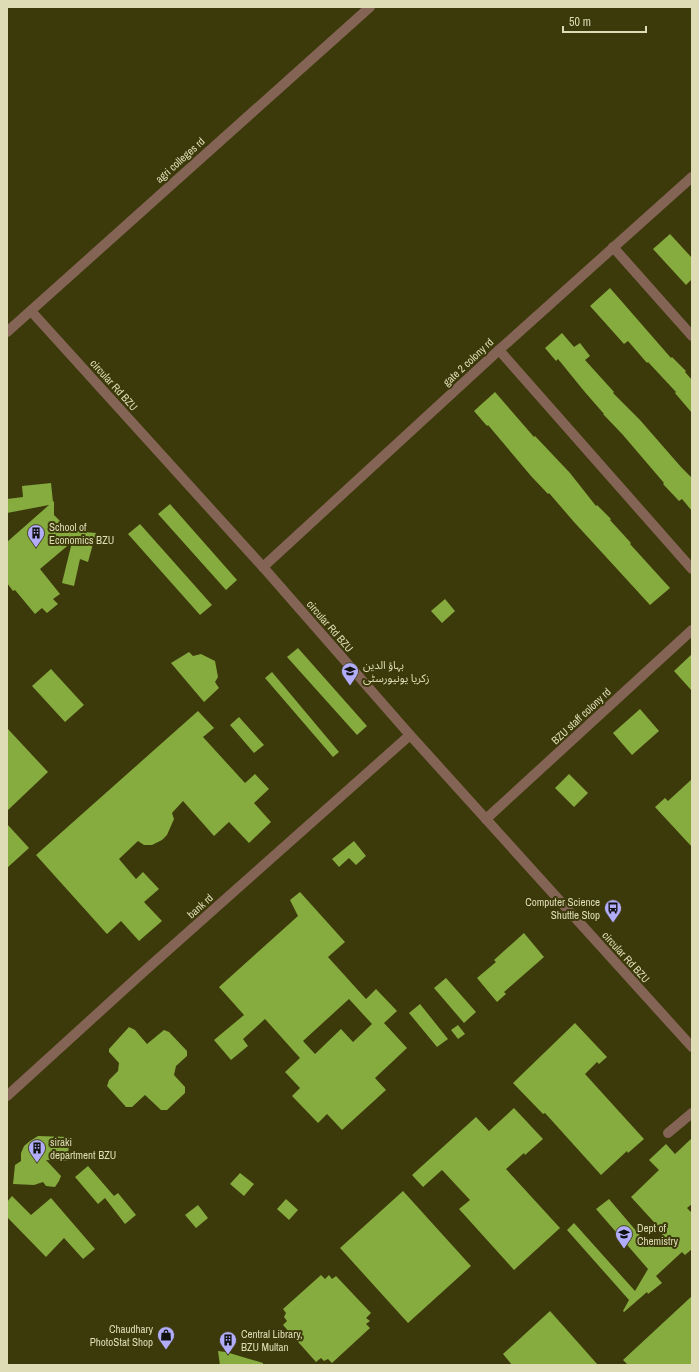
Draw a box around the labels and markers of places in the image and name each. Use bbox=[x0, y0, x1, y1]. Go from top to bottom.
place label: School of Economics BZU bbox=[49, 520, 114, 547]
building icon: School of Economics BZU bbox=[26, 523, 46, 548]
place label: بہاؤ الدین زکریا یونیورسٹی bbox=[363, 658, 429, 685]
school or university icon: بہاؤ الدین زکریا یونیورسٹی bbox=[340, 661, 360, 686]
place label: Computer Science Shuttle Stop bbox=[525, 895, 600, 922]
bus stop icon: Computer Science Shuttle Stop bbox=[603, 898, 623, 923]
place label: siraki department BZU bbox=[50, 1135, 116, 1162]
building icon: siraki department BZU bbox=[27, 1138, 47, 1163]
place label: Dept of Chemistry bbox=[637, 1221, 679, 1248]
school or university icon: Dept of Chemistry bbox=[614, 1224, 634, 1249]
place label: Chaudhary PhotoStat Shop bbox=[90, 1322, 153, 1349]
shop icon: Chaudhary PhotoStat Shop bbox=[156, 1325, 176, 1350]
place label: Central Library, BZU Multan bbox=[241, 1327, 303, 1354]
building icon: Central Library, BZU Multan bbox=[218, 1330, 238, 1355]

